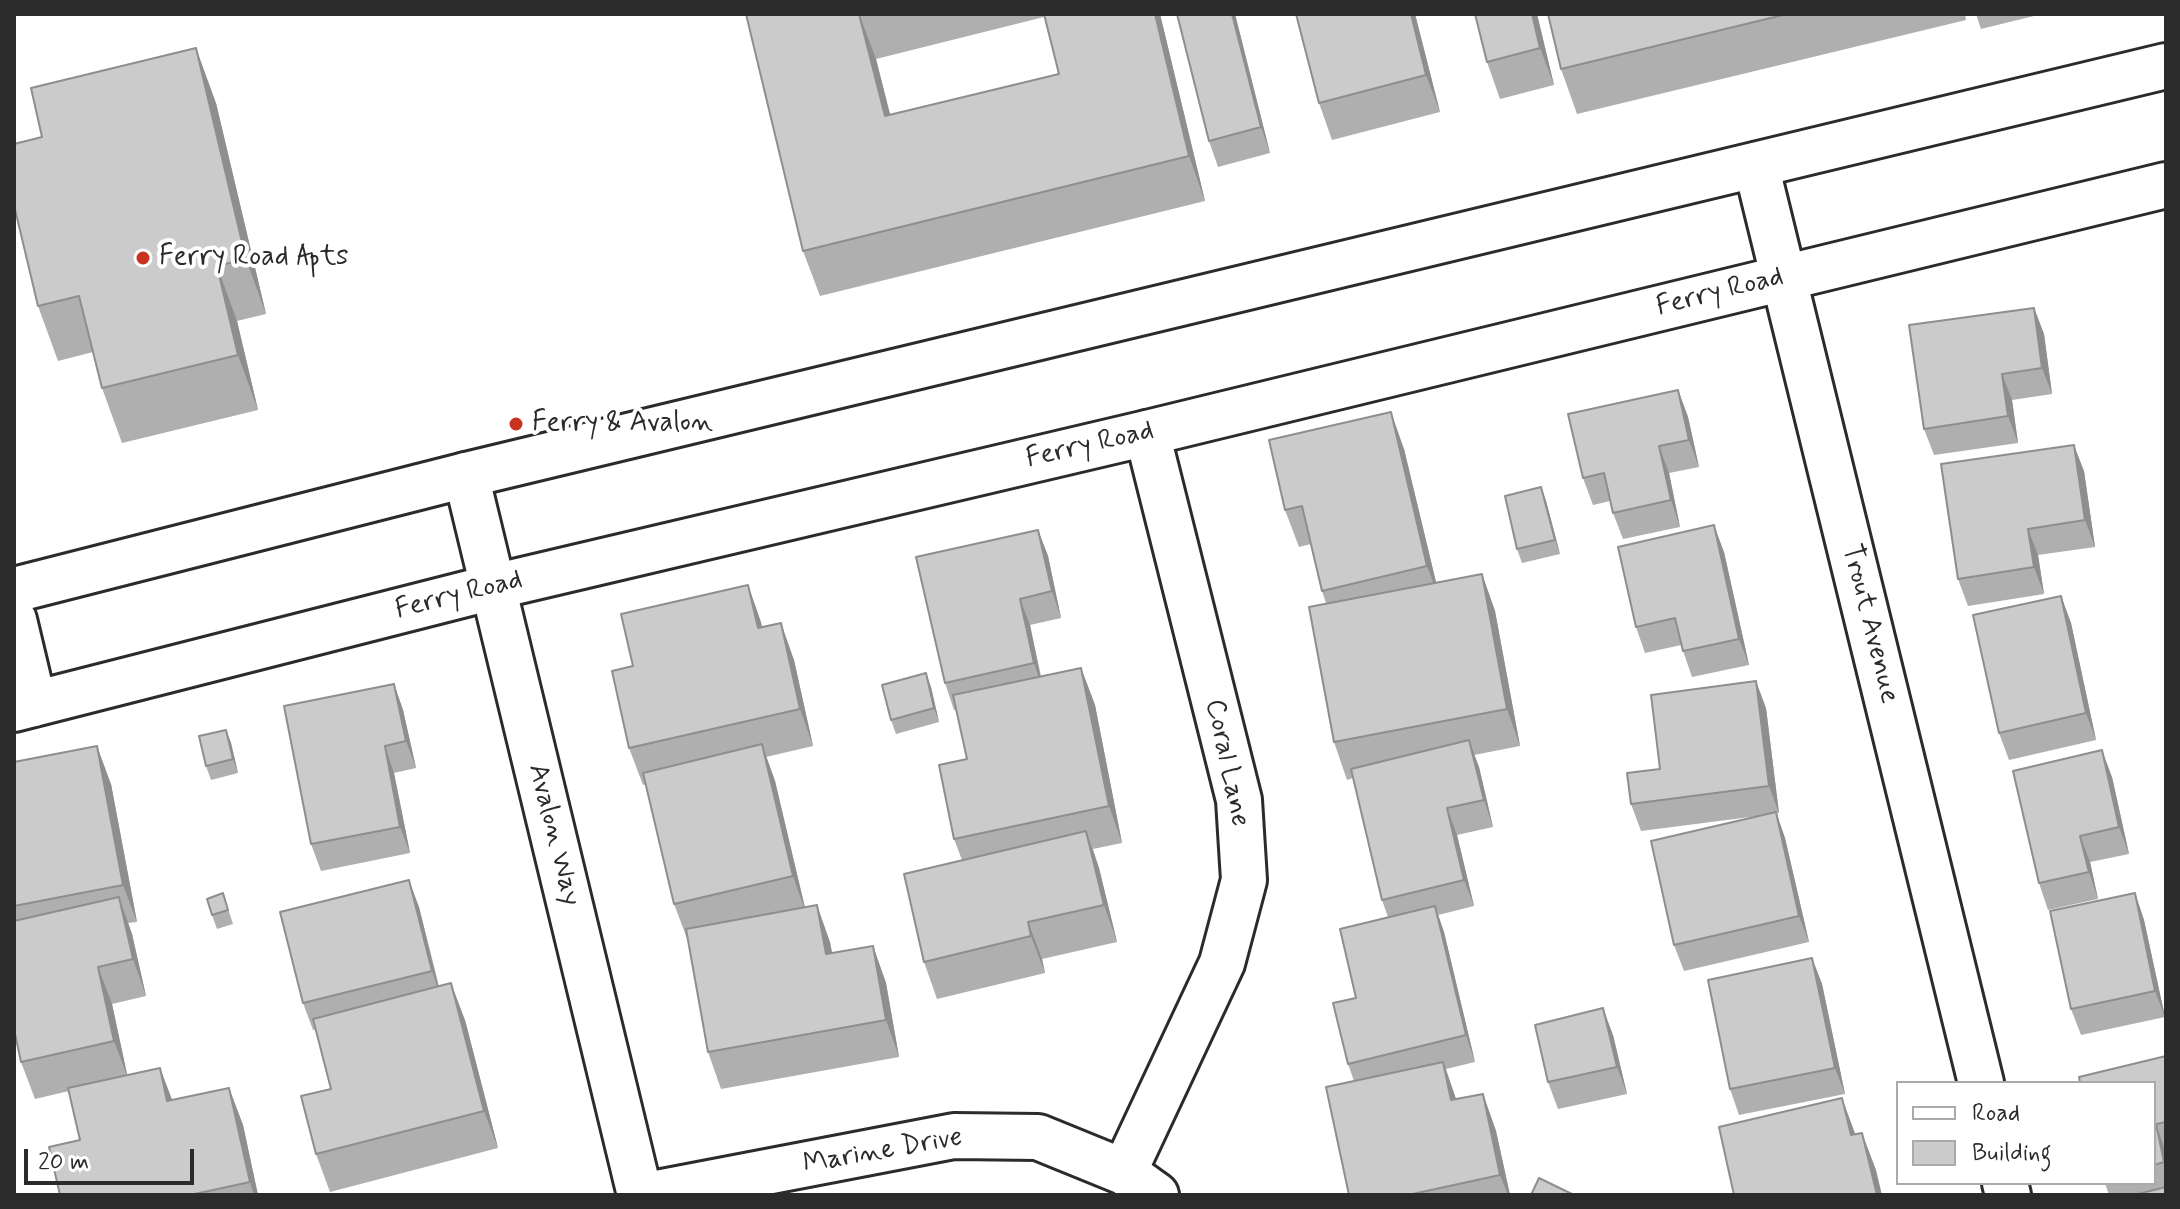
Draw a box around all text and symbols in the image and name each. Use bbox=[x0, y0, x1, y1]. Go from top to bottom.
place label: Ferry Road Apts bbox=[159, 241, 348, 275]
marker: Ferry Road Apts bbox=[134, 249, 152, 267]
street label: Ferry Road bbox=[1653, 261, 1787, 325]
place label: Ferry & Avalon bbox=[532, 407, 713, 441]
marker: Ferry & Avalon bbox=[507, 415, 525, 433]
street label: Ferry Road bbox=[1023, 415, 1157, 477]
street label: Trout Avenue bbox=[1833, 541, 1905, 707]
street label: Ferry Road bbox=[392, 564, 526, 628]
street label: Coral Lane bbox=[1196, 696, 1256, 830]
street label: Avalon Way bbox=[519, 761, 587, 909]
legend bbox=[1896, 1081, 2156, 1185]
text: Road bbox=[1972, 1098, 2020, 1129]
street label: Marine Drive bbox=[801, 1121, 965, 1183]
scale bar bbox=[28, 1133, 198, 1183]
text: Building bbox=[1972, 1138, 2052, 1169]
text: 20 m bbox=[38, 1147, 89, 1178]

